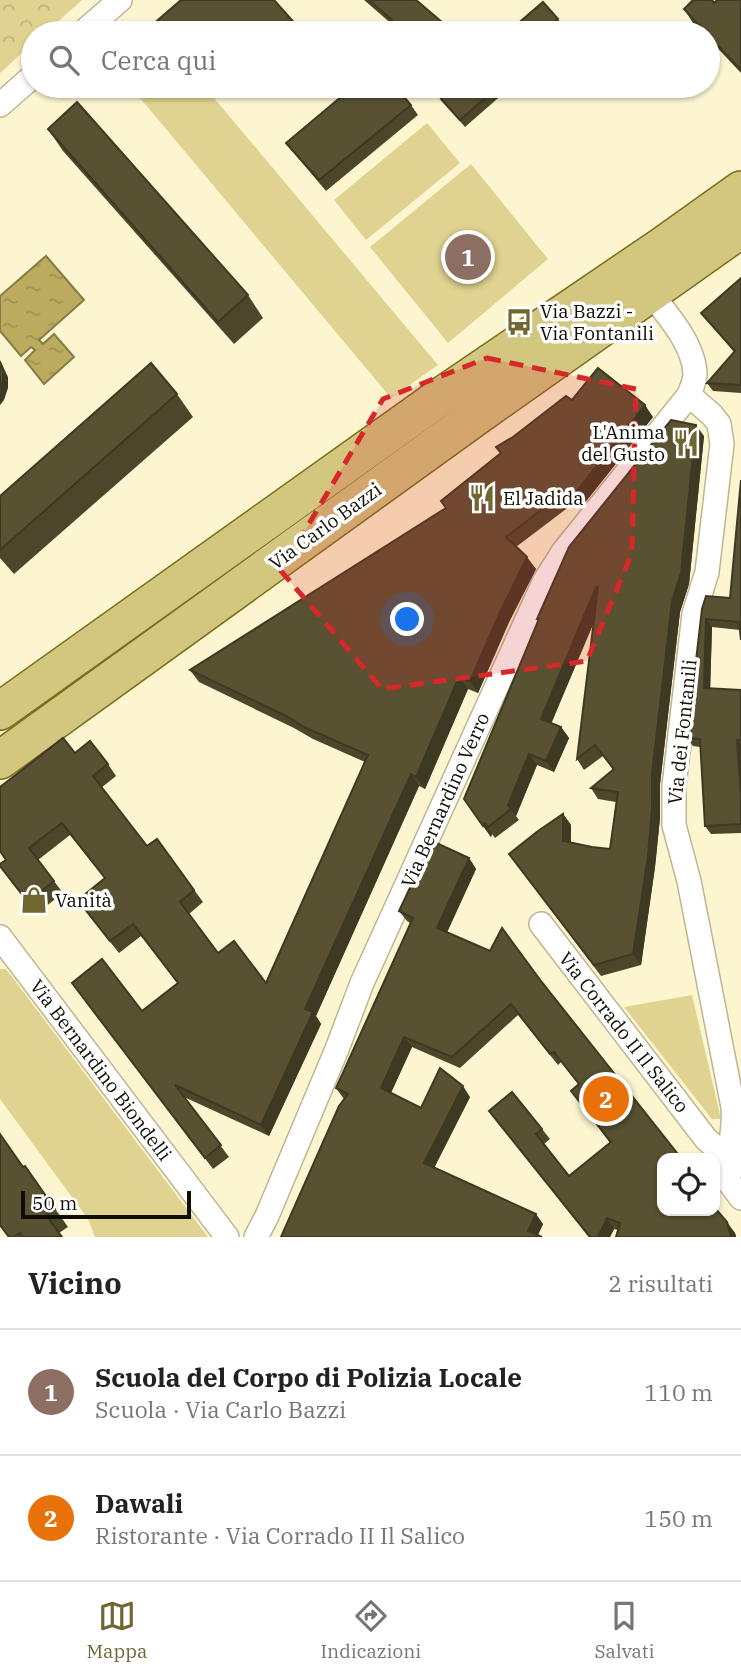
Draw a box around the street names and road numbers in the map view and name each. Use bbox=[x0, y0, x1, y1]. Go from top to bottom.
street label: Via Carlo Bazzi bbox=[264, 477, 386, 575]
street label: Via dei Fontanili bbox=[662, 658, 702, 806]
street label: Via Bernardino Verro bbox=[396, 709, 494, 891]
street label: Via Corrado II Il Salico bbox=[554, 947, 694, 1117]
street label: Via Bernardino Biondelli bbox=[25, 975, 177, 1165]

